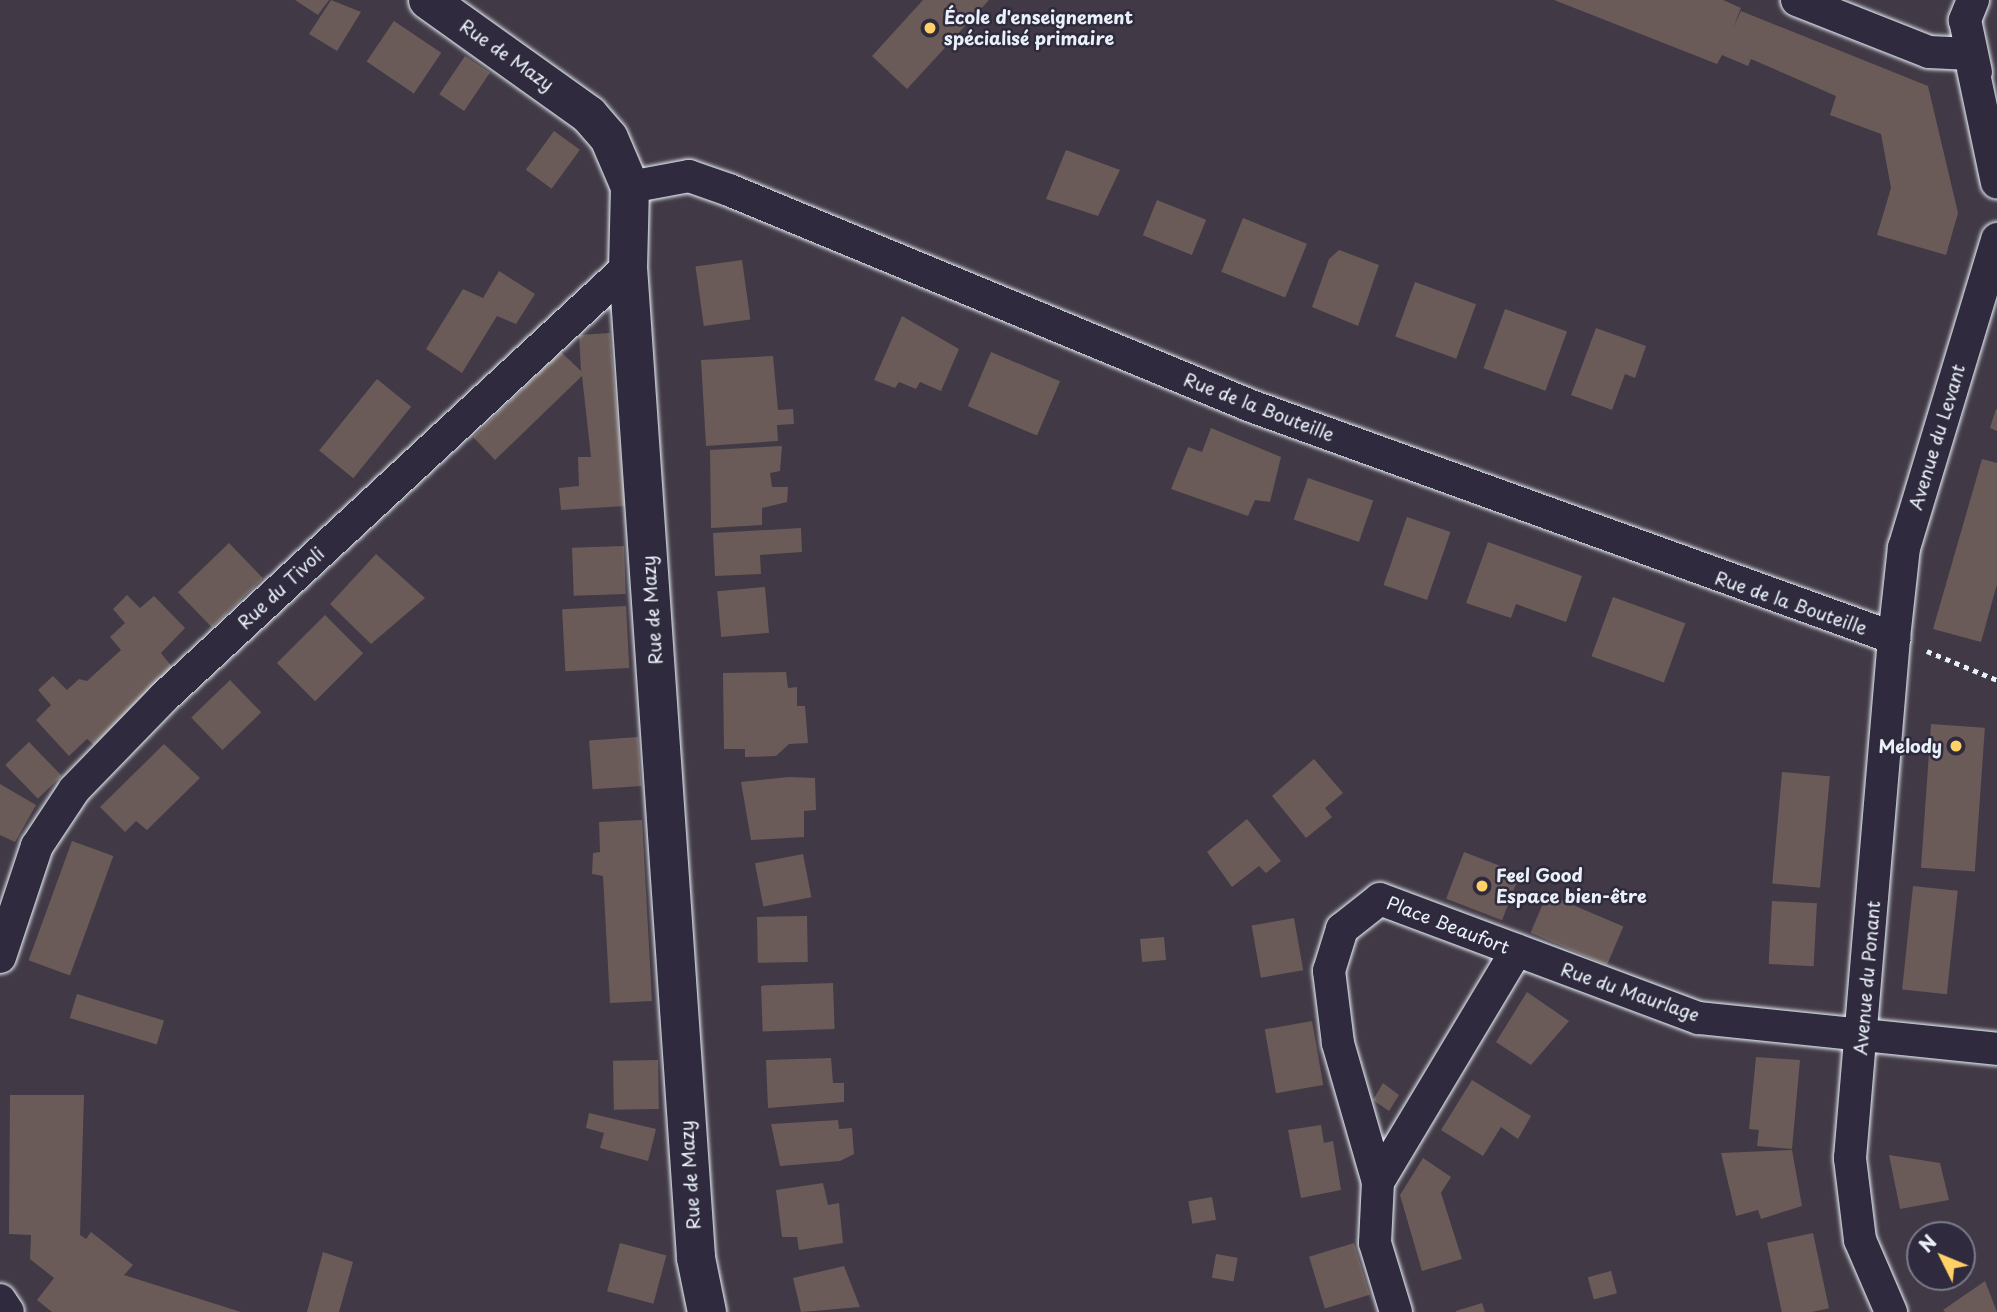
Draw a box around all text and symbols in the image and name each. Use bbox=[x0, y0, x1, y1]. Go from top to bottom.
place label: École d'enseignement spécialisé primaire bbox=[944, 7, 1134, 50]
street label: Rue de Mazy bbox=[455, 14, 559, 96]
marker: École d'enseignement spécialisé primaire bbox=[922, 20, 938, 36]
street label: Avenue du Levant bbox=[1905, 362, 1969, 512]
street label: Rue de la Bouteille bbox=[1179, 368, 1339, 446]
street label: Rue du Tivoli bbox=[233, 542, 329, 634]
street label: Rue de Mazy bbox=[637, 553, 667, 667]
street label: Rue de la Bouteille bbox=[1711, 566, 1871, 640]
place label: Melody bbox=[1878, 735, 1942, 757]
marker: Melody bbox=[1948, 738, 1964, 754]
place label: Feel Good Espace bien-être bbox=[1496, 865, 1647, 908]
marker: Feel Good Espace bien-être bbox=[1474, 878, 1490, 894]
street label: Place Beaufort bbox=[1384, 892, 1512, 958]
street label: Avenue du Ponant bbox=[1850, 900, 1884, 1056]
street label: Rue du Maurlage bbox=[1556, 958, 1704, 1026]
street label: Rue de Mazy bbox=[675, 1118, 705, 1232]
north arrow bbox=[1906, 1221, 1976, 1291]
text: N bbox=[1912, 1228, 1942, 1258]

